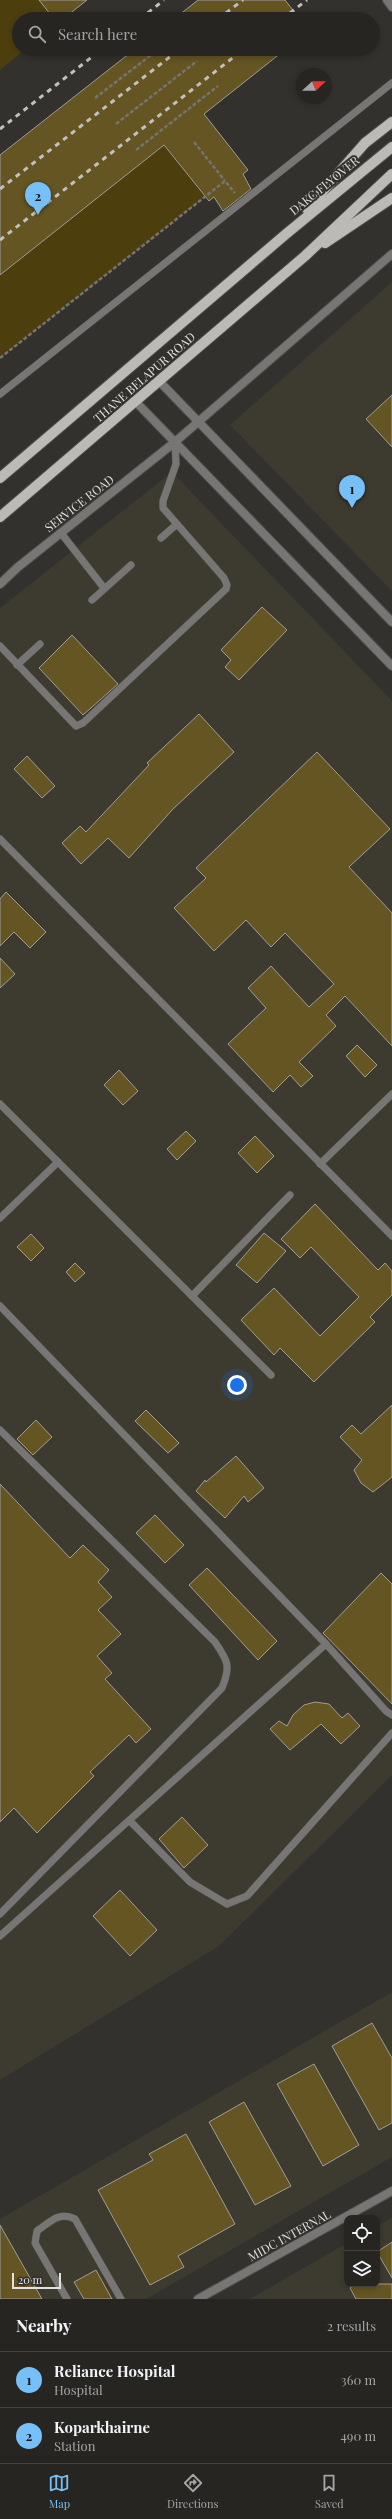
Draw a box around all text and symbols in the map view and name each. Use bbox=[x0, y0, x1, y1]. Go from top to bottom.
search box bbox=[12, 12, 380, 56]
icon: search bbox=[26, 23, 48, 45]
text: Search here bbox=[58, 24, 137, 44]
north arrow bbox=[296, 68, 332, 104]
street label: DAKC FLYOVER bbox=[286, 152, 362, 218]
pin: 2 bbox=[25, 182, 51, 215]
street label: THANE BELAPUR ROAD bbox=[90, 328, 199, 426]
street label: SERVICE ROAD bbox=[41, 471, 117, 535]
pin: 1 bbox=[339, 475, 365, 508]
your location bbox=[227, 1375, 247, 1395]
street label: MIDC INTERNAL bbox=[245, 2206, 333, 2264]
map controls bbox=[344, 2215, 380, 2287]
button: locate bbox=[344, 2215, 380, 2251]
button: layers bbox=[344, 2251, 380, 2287]
scale bar bbox=[12, 2271, 61, 2290]
text: 20 m bbox=[18, 2272, 42, 2287]
text: Nearby bbox=[16, 2314, 71, 2336]
text: 2 results bbox=[327, 2317, 376, 2334]
text: Reliance Hospital bbox=[54, 2361, 175, 2381]
text: 1 bbox=[27, 2371, 31, 2388]
text: 360 m bbox=[341, 2371, 376, 2388]
text: Hospital bbox=[54, 2381, 103, 2398]
text: Koparkhairne bbox=[54, 2417, 150, 2437]
text: 2 bbox=[26, 2427, 32, 2444]
text: 490 m bbox=[340, 2427, 376, 2444]
text: Station bbox=[54, 2437, 95, 2454]
tab: Map bbox=[48, 2472, 70, 2511]
tab: Directions bbox=[167, 2472, 218, 2511]
tab: Saved bbox=[315, 2472, 344, 2511]

